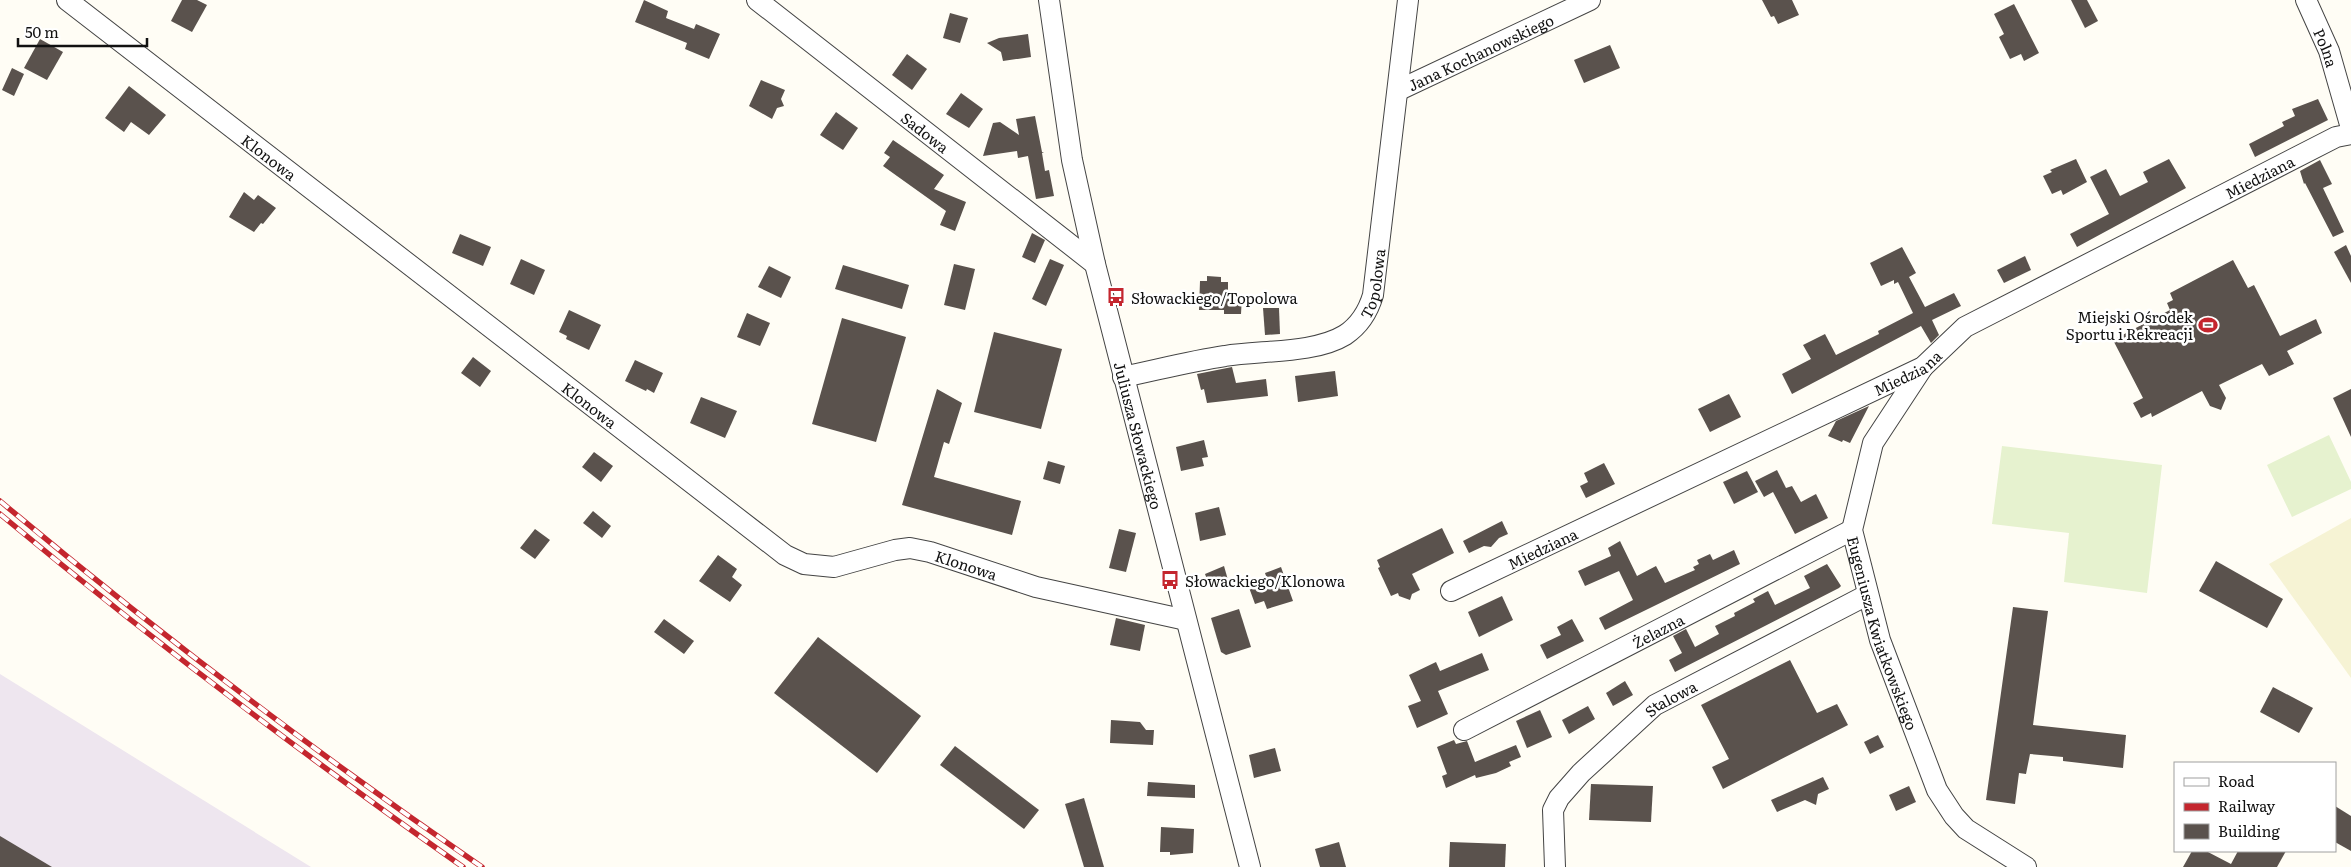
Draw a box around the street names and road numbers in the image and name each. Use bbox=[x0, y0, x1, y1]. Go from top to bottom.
street label: Jana Kochanowskiego bbox=[1404, 7, 1557, 96]
street label: Polna bbox=[2309, 24, 2345, 71]
street label: Sadowa bbox=[897, 106, 955, 158]
street label: Klonowa bbox=[237, 128, 303, 186]
street label: Miedziana bbox=[2221, 149, 2299, 204]
street label: Topolowa bbox=[1353, 246, 1390, 323]
street label: Miedziana bbox=[1869, 343, 1947, 401]
street label: Juliusza Słowackiego bbox=[1109, 359, 1169, 512]
street label: Klonowa bbox=[558, 376, 623, 434]
street label: Miedziana bbox=[1503, 521, 1582, 574]
street label: Eugeniusza Kwiatkowskiego bbox=[1842, 533, 1925, 733]
street label: Klonowa bbox=[932, 543, 1001, 585]
street label: Żelazna bbox=[1628, 607, 1689, 653]
street label: Stalowa bbox=[1638, 673, 1701, 721]

